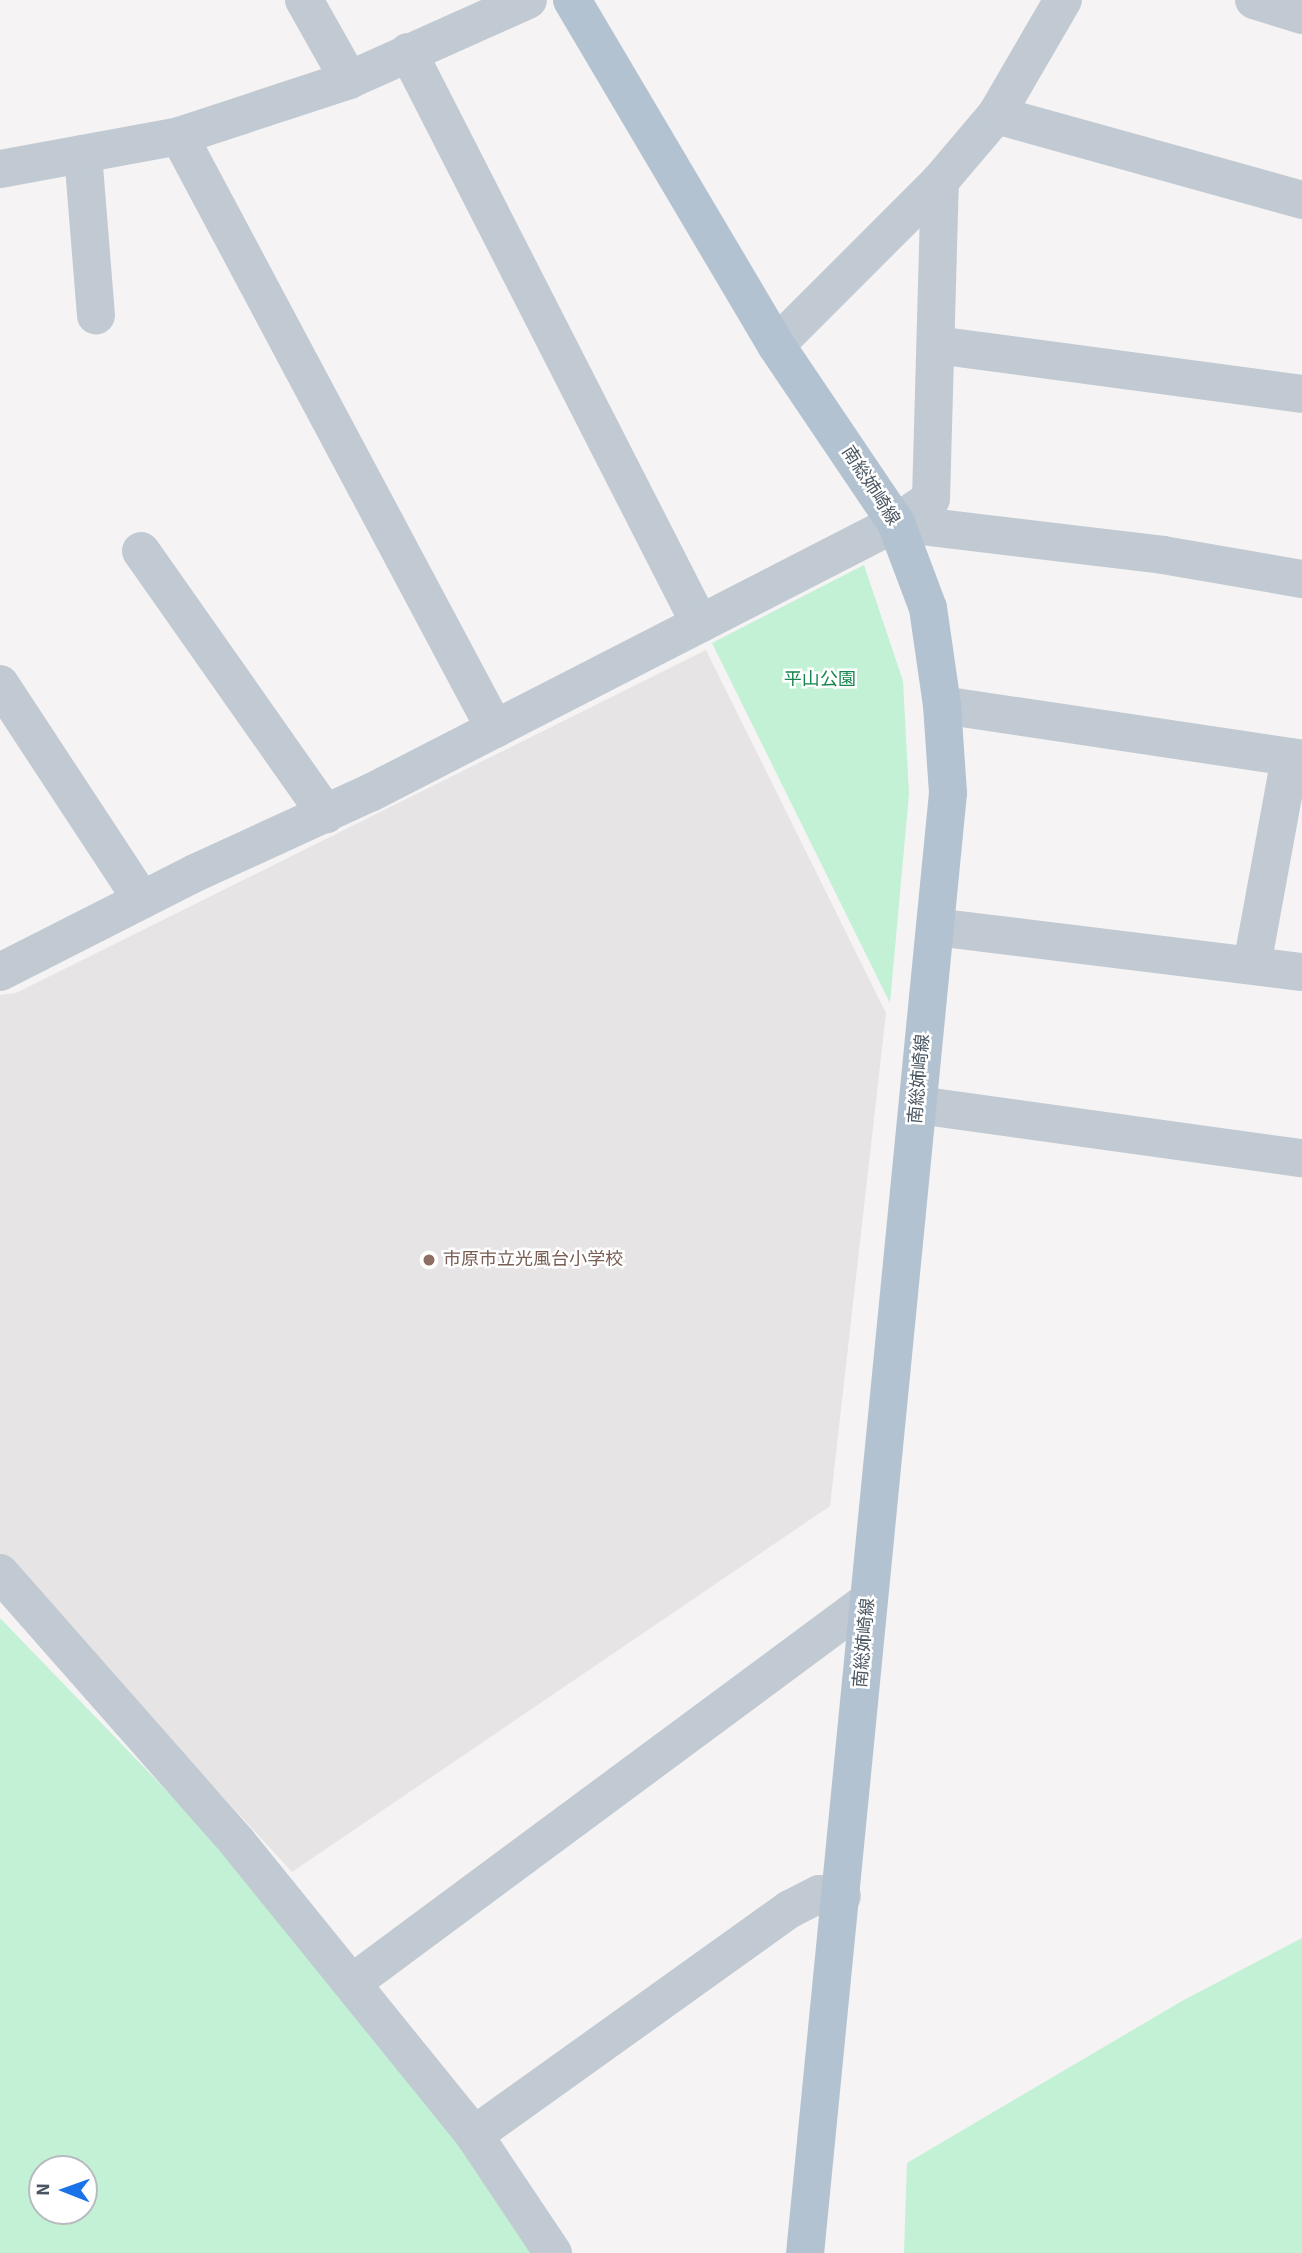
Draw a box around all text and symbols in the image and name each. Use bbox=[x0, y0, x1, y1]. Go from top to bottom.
street label: 南総姉崎線 bbox=[836, 442, 904, 530]
park label: 平山公園 bbox=[784, 669, 856, 691]
street label: 南総姉崎線 bbox=[905, 1033, 935, 1125]
place label: 市原市立光風台小学校 bbox=[443, 1249, 623, 1271]
marker: 市原市立光風台小学校 bbox=[421, 1252, 437, 1268]
street label: 南総姉崎線 bbox=[850, 1597, 880, 1689]
north arrow bbox=[28, 2155, 98, 2225]
text: N bbox=[30, 2183, 57, 2196]

